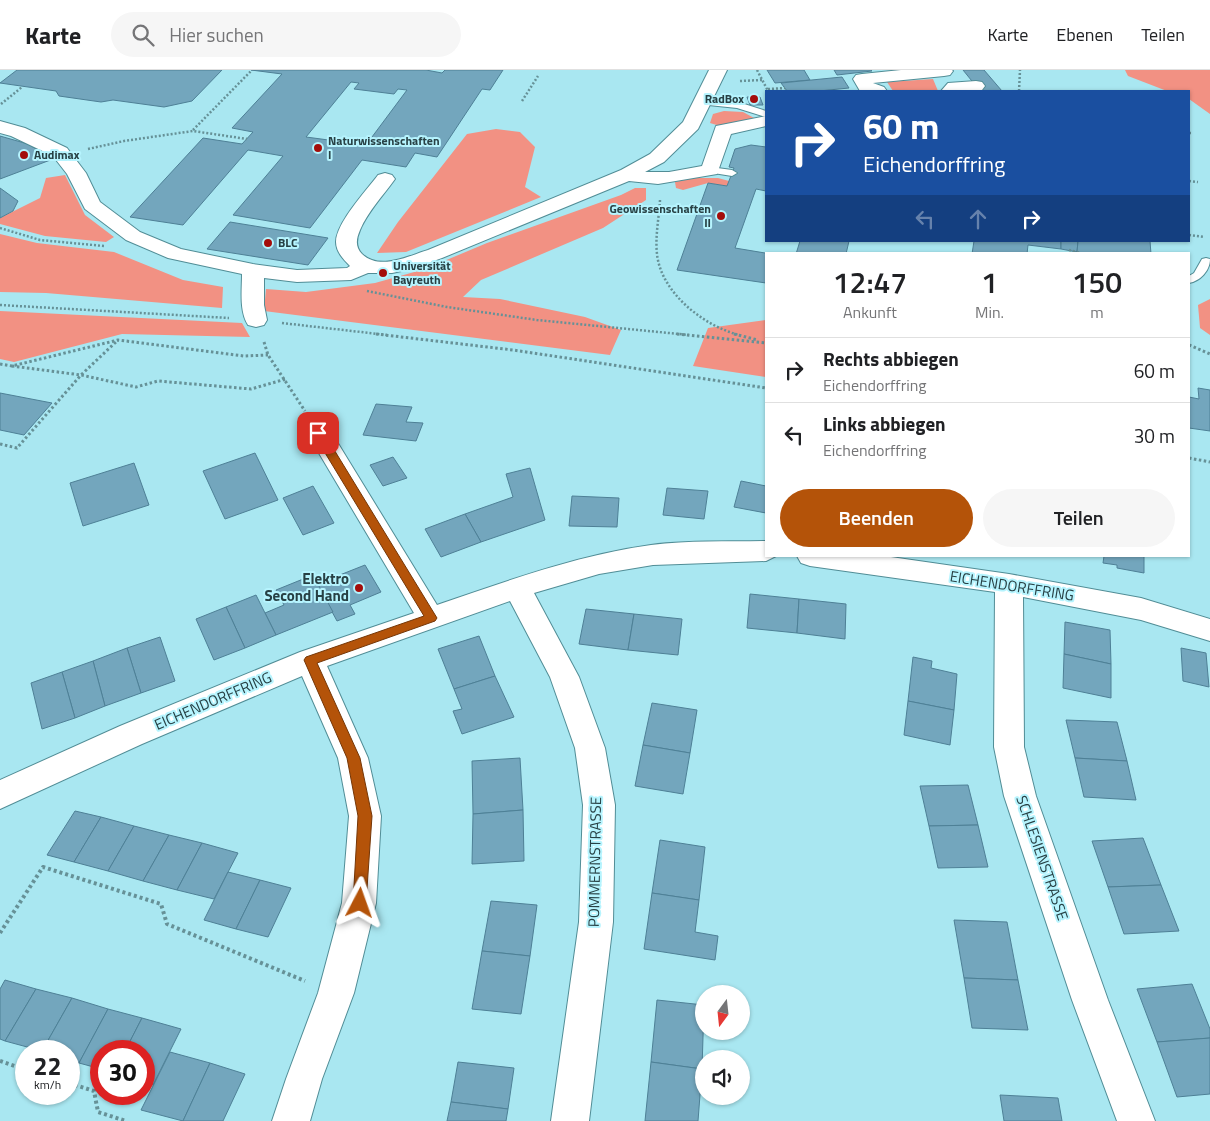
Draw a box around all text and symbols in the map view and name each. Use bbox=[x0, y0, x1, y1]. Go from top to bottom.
search box bbox=[111, 12, 461, 57]
text: Karte bbox=[25, 17, 81, 53]
text: Hier suchen bbox=[169, 20, 264, 49]
icon: search bbox=[129, 21, 157, 49]
text: Karte bbox=[987, 21, 1028, 48]
text: Ebenen bbox=[1056, 21, 1113, 48]
text: Teilen bbox=[1141, 21, 1185, 48]
place label: RadBox bbox=[705, 89, 744, 108]
marker: RadBox bbox=[748, 93, 760, 105]
text: 60 m bbox=[863, 99, 939, 153]
icon: right bbox=[780, 110, 845, 175]
place label: Naturwissenschaften I bbox=[328, 131, 440, 164]
marker: Naturwissenschaften I bbox=[312, 142, 324, 154]
place label: Audimax bbox=[34, 145, 80, 164]
text: Eichendorffring bbox=[863, 147, 1005, 181]
marker: Audimax bbox=[18, 149, 30, 161]
place label: Geowissenschaften II bbox=[610, 199, 711, 232]
icon: left bbox=[911, 205, 939, 233]
icon: ahead bbox=[964, 205, 992, 233]
icon: right bbox=[1017, 205, 1045, 233]
marker: Geowissenschaften II bbox=[715, 210, 727, 222]
place label: BLC bbox=[278, 233, 298, 252]
marker: BLC bbox=[262, 237, 274, 249]
place label: Universität Bayreuth bbox=[393, 256, 451, 289]
text: 12:47 bbox=[833, 259, 907, 305]
text: 1 bbox=[981, 259, 998, 305]
text: 150 bbox=[1072, 259, 1122, 305]
marker: Universität Bayreuth bbox=[377, 267, 389, 279]
text: Ankunft bbox=[843, 300, 897, 324]
text: Min. bbox=[975, 300, 1004, 324]
text: m bbox=[1090, 300, 1104, 324]
text: Rechts abbiegen bbox=[823, 344, 959, 373]
icon: right bbox=[780, 356, 808, 384]
text: 60 m bbox=[1134, 356, 1175, 385]
text: Eichendorffring bbox=[823, 373, 927, 397]
text: Links abbiegen bbox=[823, 409, 946, 438]
pin bbox=[297, 412, 339, 454]
icon: arrive bbox=[304, 419, 332, 447]
icon: left bbox=[780, 421, 808, 449]
text: 30 m bbox=[1134, 421, 1175, 450]
text: Eichendorffring bbox=[823, 438, 927, 462]
button: Beenden bbox=[780, 489, 973, 547]
button: Teilen bbox=[983, 489, 1175, 547]
street label: EICHENDORFFRING bbox=[948, 564, 1076, 607]
place label: Elektro Second Hand bbox=[264, 567, 349, 607]
marker: Elektro Second Hand bbox=[353, 582, 365, 594]
street label: EICHENDORFFRING bbox=[150, 665, 275, 736]
street label: SCHLESIENSTRASSE bbox=[1010, 792, 1075, 923]
street label: POMMERNSTRASSE bbox=[582, 797, 607, 927]
position arrow bbox=[333, 876, 385, 928]
north arrow bbox=[695, 985, 750, 1040]
map controls bbox=[695, 985, 750, 1105]
speed limit sign: 30 bbox=[90, 1040, 155, 1105]
text: 22 bbox=[33, 1047, 62, 1085]
button: sound bbox=[695, 1050, 750, 1105]
text: km/h bbox=[34, 1075, 61, 1094]

